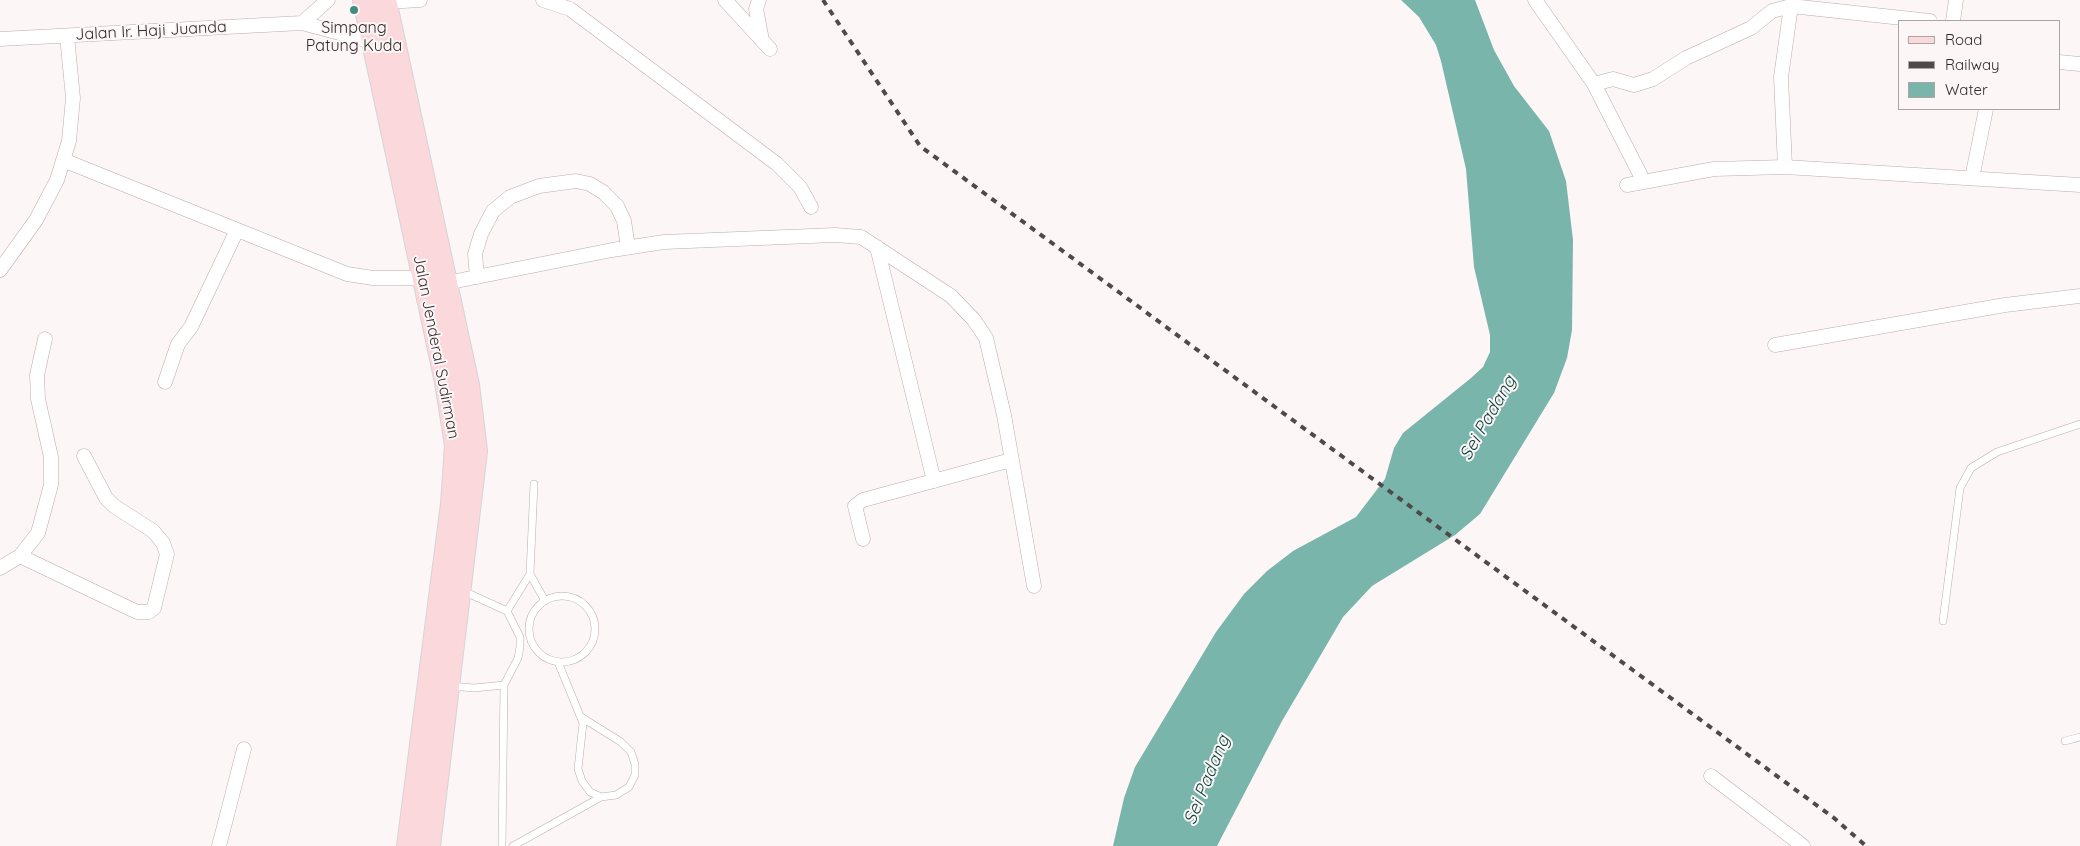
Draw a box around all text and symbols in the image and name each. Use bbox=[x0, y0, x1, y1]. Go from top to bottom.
marker: Simpang Patung Kuda bbox=[348, 4, 360, 16]
street label: Jalan Ir. Haji Juanda bbox=[75, 17, 227, 45]
place label: Simpang Patung Kuda bbox=[306, 18, 402, 56]
legend bbox=[1898, 20, 2060, 110]
text: Road bbox=[1945, 30, 1982, 49]
text: Railway bbox=[1945, 55, 2000, 74]
text: Water bbox=[1945, 80, 1988, 99]
street label: Jalan Jenderal Sudirman bbox=[409, 254, 463, 440]
water label: Sei Padang bbox=[1455, 372, 1521, 464]
water label: Sei Padang bbox=[1179, 732, 1235, 828]

